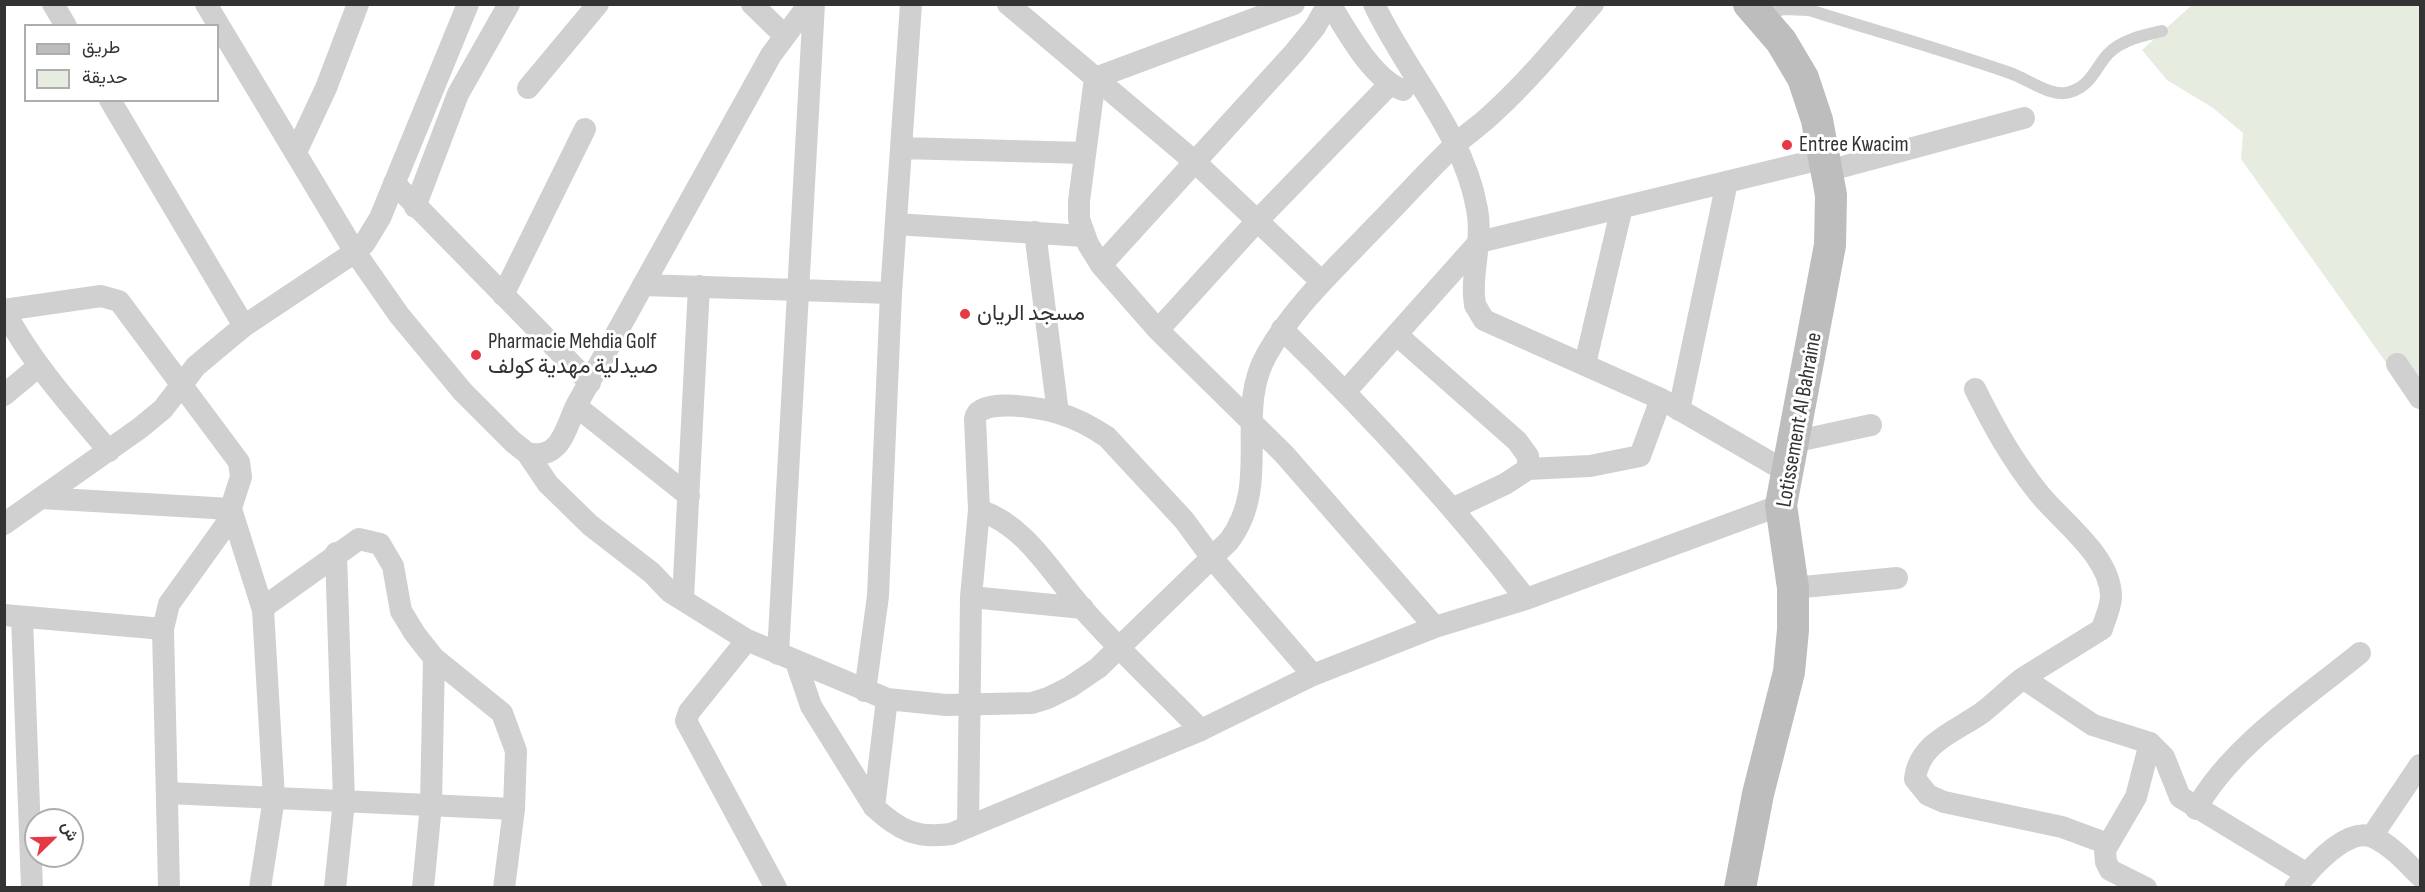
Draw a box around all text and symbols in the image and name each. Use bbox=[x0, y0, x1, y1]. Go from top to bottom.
legend bbox=[24, 24, 219, 102]
text: طريق bbox=[82, 37, 120, 58]
text: حديقة bbox=[82, 67, 128, 88]
place label: Entree Kwacim bbox=[1799, 132, 1909, 158]
marker: Entree Kwacim bbox=[1780, 138, 1794, 152]
place label: مسجد الريان bbox=[977, 301, 1085, 327]
marker: مسجد الريان bbox=[958, 307, 972, 321]
place label: Pharmacie Mehdia Golf صيدلية مهدية كولف bbox=[488, 329, 658, 380]
street label: Lotissement Al Bahraine bbox=[1772, 331, 1828, 509]
marker: Pharmacie Mehdia Golf صيدلية مهدية كولف bbox=[469, 348, 483, 362]
north arrow bbox=[24, 808, 84, 868]
text: ش bbox=[57, 819, 82, 844]

